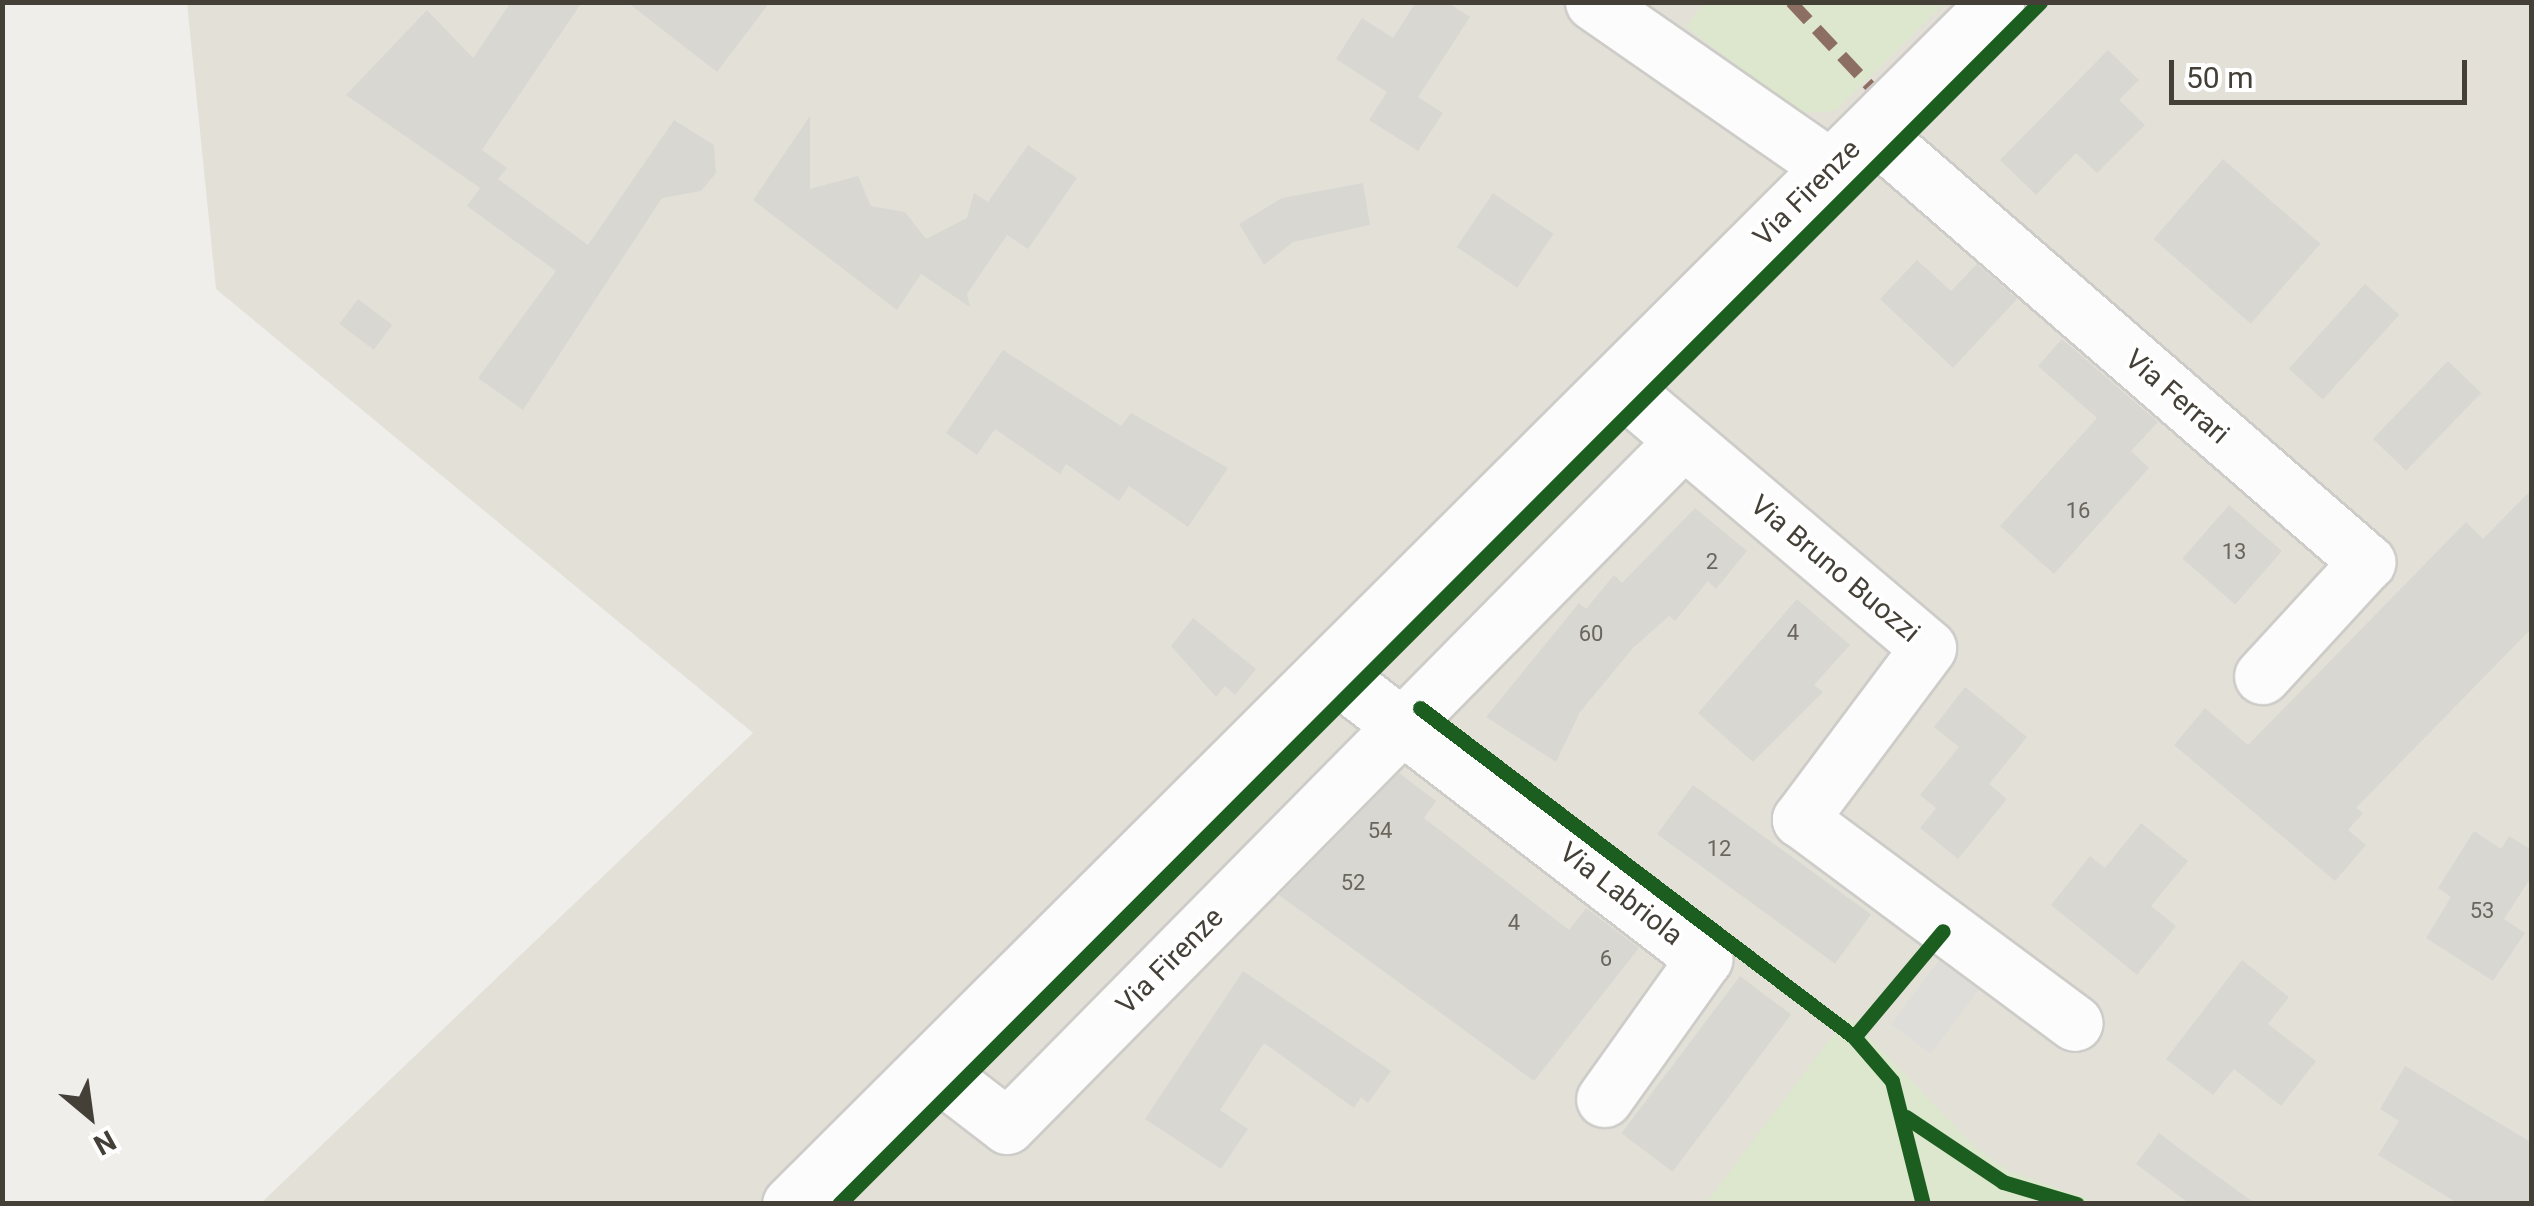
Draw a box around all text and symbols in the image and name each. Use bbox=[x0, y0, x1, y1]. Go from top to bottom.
scale bar bbox=[2174, 40, 2472, 102]
text: 50 m bbox=[2186, 60, 2253, 95]
street label: Via Firenze bbox=[1747, 133, 1867, 253]
street label: Via Ferrari bbox=[2118, 343, 2236, 451]
street label: Via Bruno Buozzi bbox=[1743, 488, 1927, 650]
house number: 16 bbox=[2066, 498, 2090, 524]
house number: 13 bbox=[2222, 539, 2246, 565]
house number: 2 bbox=[1706, 549, 1718, 575]
house number: 4 bbox=[1787, 620, 1799, 646]
house number: 60 bbox=[1579, 621, 1603, 647]
house number: 54 bbox=[1368, 818, 1392, 844]
street label: Via Labriola bbox=[1553, 835, 1689, 953]
house number: 12 bbox=[1707, 836, 1731, 862]
house number: 52 bbox=[1341, 870, 1365, 896]
house number: 53 bbox=[2470, 898, 2494, 924]
street label: Via Firenze bbox=[1110, 901, 1230, 1021]
house number: 4 bbox=[1508, 910, 1520, 936]
house number: 6 bbox=[1600, 946, 1612, 972]
north arrow bbox=[40, 1066, 140, 1166]
text: N bbox=[88, 1123, 121, 1162]

